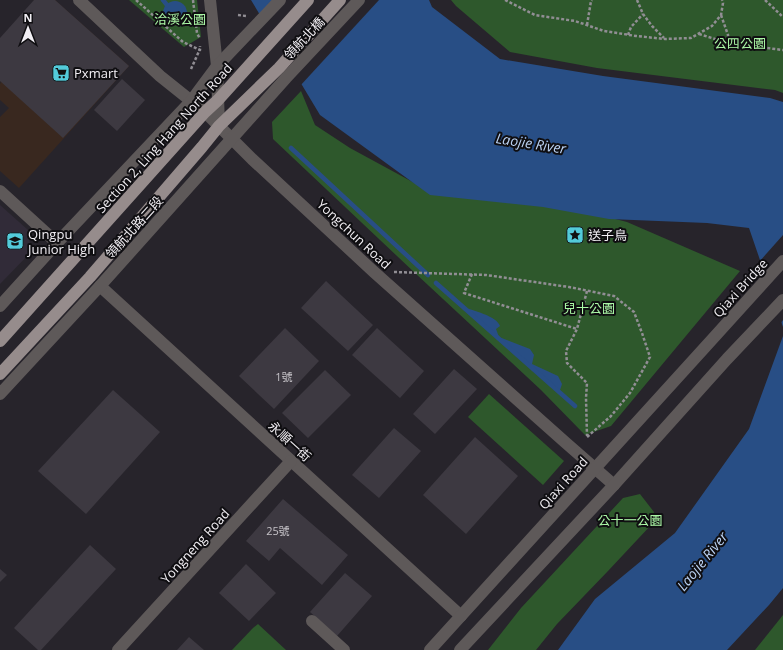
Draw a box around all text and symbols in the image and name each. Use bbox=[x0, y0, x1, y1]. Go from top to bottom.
north arrow bbox=[8, 8, 48, 48]
text: N bbox=[24, 10, 32, 25]
park label: 洽溪公園 bbox=[154, 10, 206, 28]
street label: 領航北橋 bbox=[280, 13, 328, 63]
park label: 公四公園 bbox=[714, 34, 766, 52]
street label: Section 2, Ling Hang North Road bbox=[92, 59, 236, 217]
supermarket icon: Pxmart bbox=[51, 63, 71, 83]
place label: Pxmart bbox=[74, 64, 118, 82]
water label: Laojie River bbox=[495, 128, 568, 158]
street label: 領航北路二段 bbox=[101, 192, 167, 262]
street label: Yongchun Road bbox=[313, 195, 395, 273]
place label: Qingpu Junior High bbox=[26, 225, 95, 258]
place icon: 送子鳥 bbox=[565, 225, 585, 245]
place label: 送子鳥 bbox=[588, 226, 627, 244]
school or university icon: Qingpu Junior High bbox=[5, 231, 25, 251]
street label: Qiaxi Bridge bbox=[709, 255, 771, 321]
park label: 兒十公園 bbox=[563, 299, 615, 317]
house number: 1號 bbox=[275, 369, 293, 384]
street label: 永順一街 bbox=[265, 417, 315, 465]
street label: Qiaxi Road bbox=[535, 453, 591, 513]
street label: Yongneng Road bbox=[157, 505, 233, 587]
park label: 公十一公園 bbox=[597, 511, 663, 529]
house number: 25號 bbox=[266, 523, 290, 538]
water label: Laojie River bbox=[672, 527, 732, 594]

